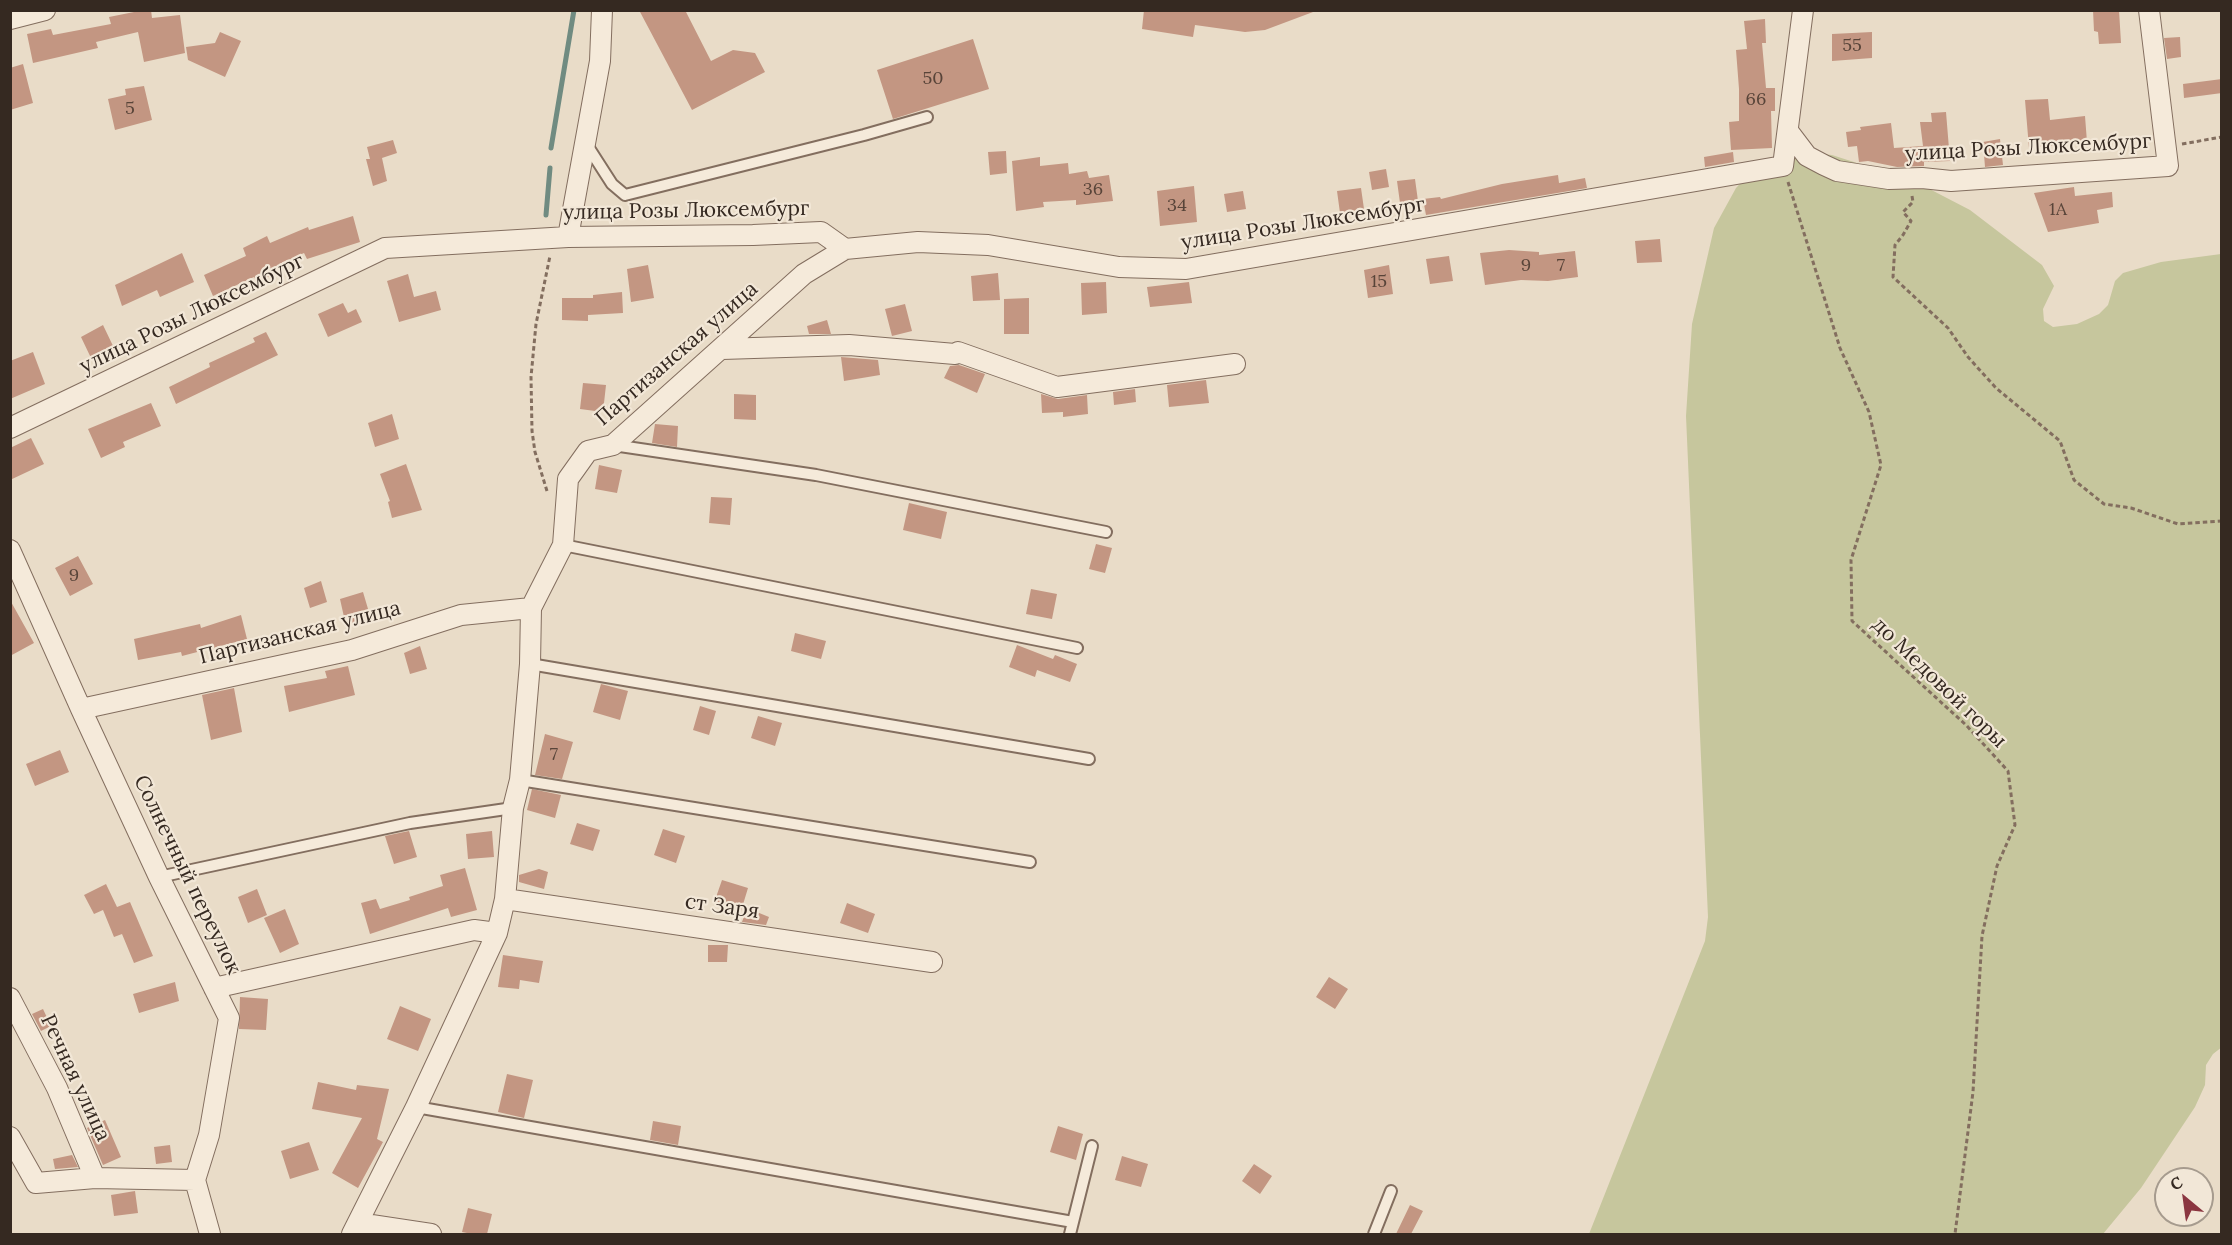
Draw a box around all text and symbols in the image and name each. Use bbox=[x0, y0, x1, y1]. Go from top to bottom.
house number: 55 bbox=[1842, 35, 1862, 57]
house number: 50 bbox=[923, 68, 943, 90]
house number: 66 bbox=[1746, 89, 1766, 111]
house number: 5 bbox=[125, 98, 135, 120]
street label: улица Розы Люксембург bbox=[1904, 129, 2152, 167]
house number: 36 bbox=[1083, 179, 1103, 201]
street label: улица Розы Люксембург bbox=[1179, 192, 1427, 256]
house number: 34 bbox=[1167, 195, 1187, 217]
street label: улица Розы Люксембург bbox=[563, 196, 809, 226]
house number: 1А bbox=[2049, 199, 2067, 221]
street label: улица Розы Люксембург bbox=[76, 249, 308, 379]
house number: 9 bbox=[1521, 255, 1531, 277]
house number: 7 bbox=[1557, 255, 1565, 277]
house number: 15 bbox=[1371, 271, 1387, 293]
street label: Партизанская улица bbox=[591, 277, 763, 431]
house number: 9 bbox=[69, 565, 79, 587]
street label: Партизанская улица bbox=[197, 596, 403, 670]
street label: до Медовой горы bbox=[1867, 612, 2011, 754]
house number: 7 bbox=[550, 744, 558, 766]
street label: Солнечный переулок bbox=[128, 771, 246, 979]
street label: ст Заря bbox=[683, 889, 761, 925]
street label: Речная улица bbox=[35, 1011, 115, 1145]
north arrow bbox=[2154, 1167, 2214, 1227]
text: С bbox=[2167, 1172, 2186, 1194]

